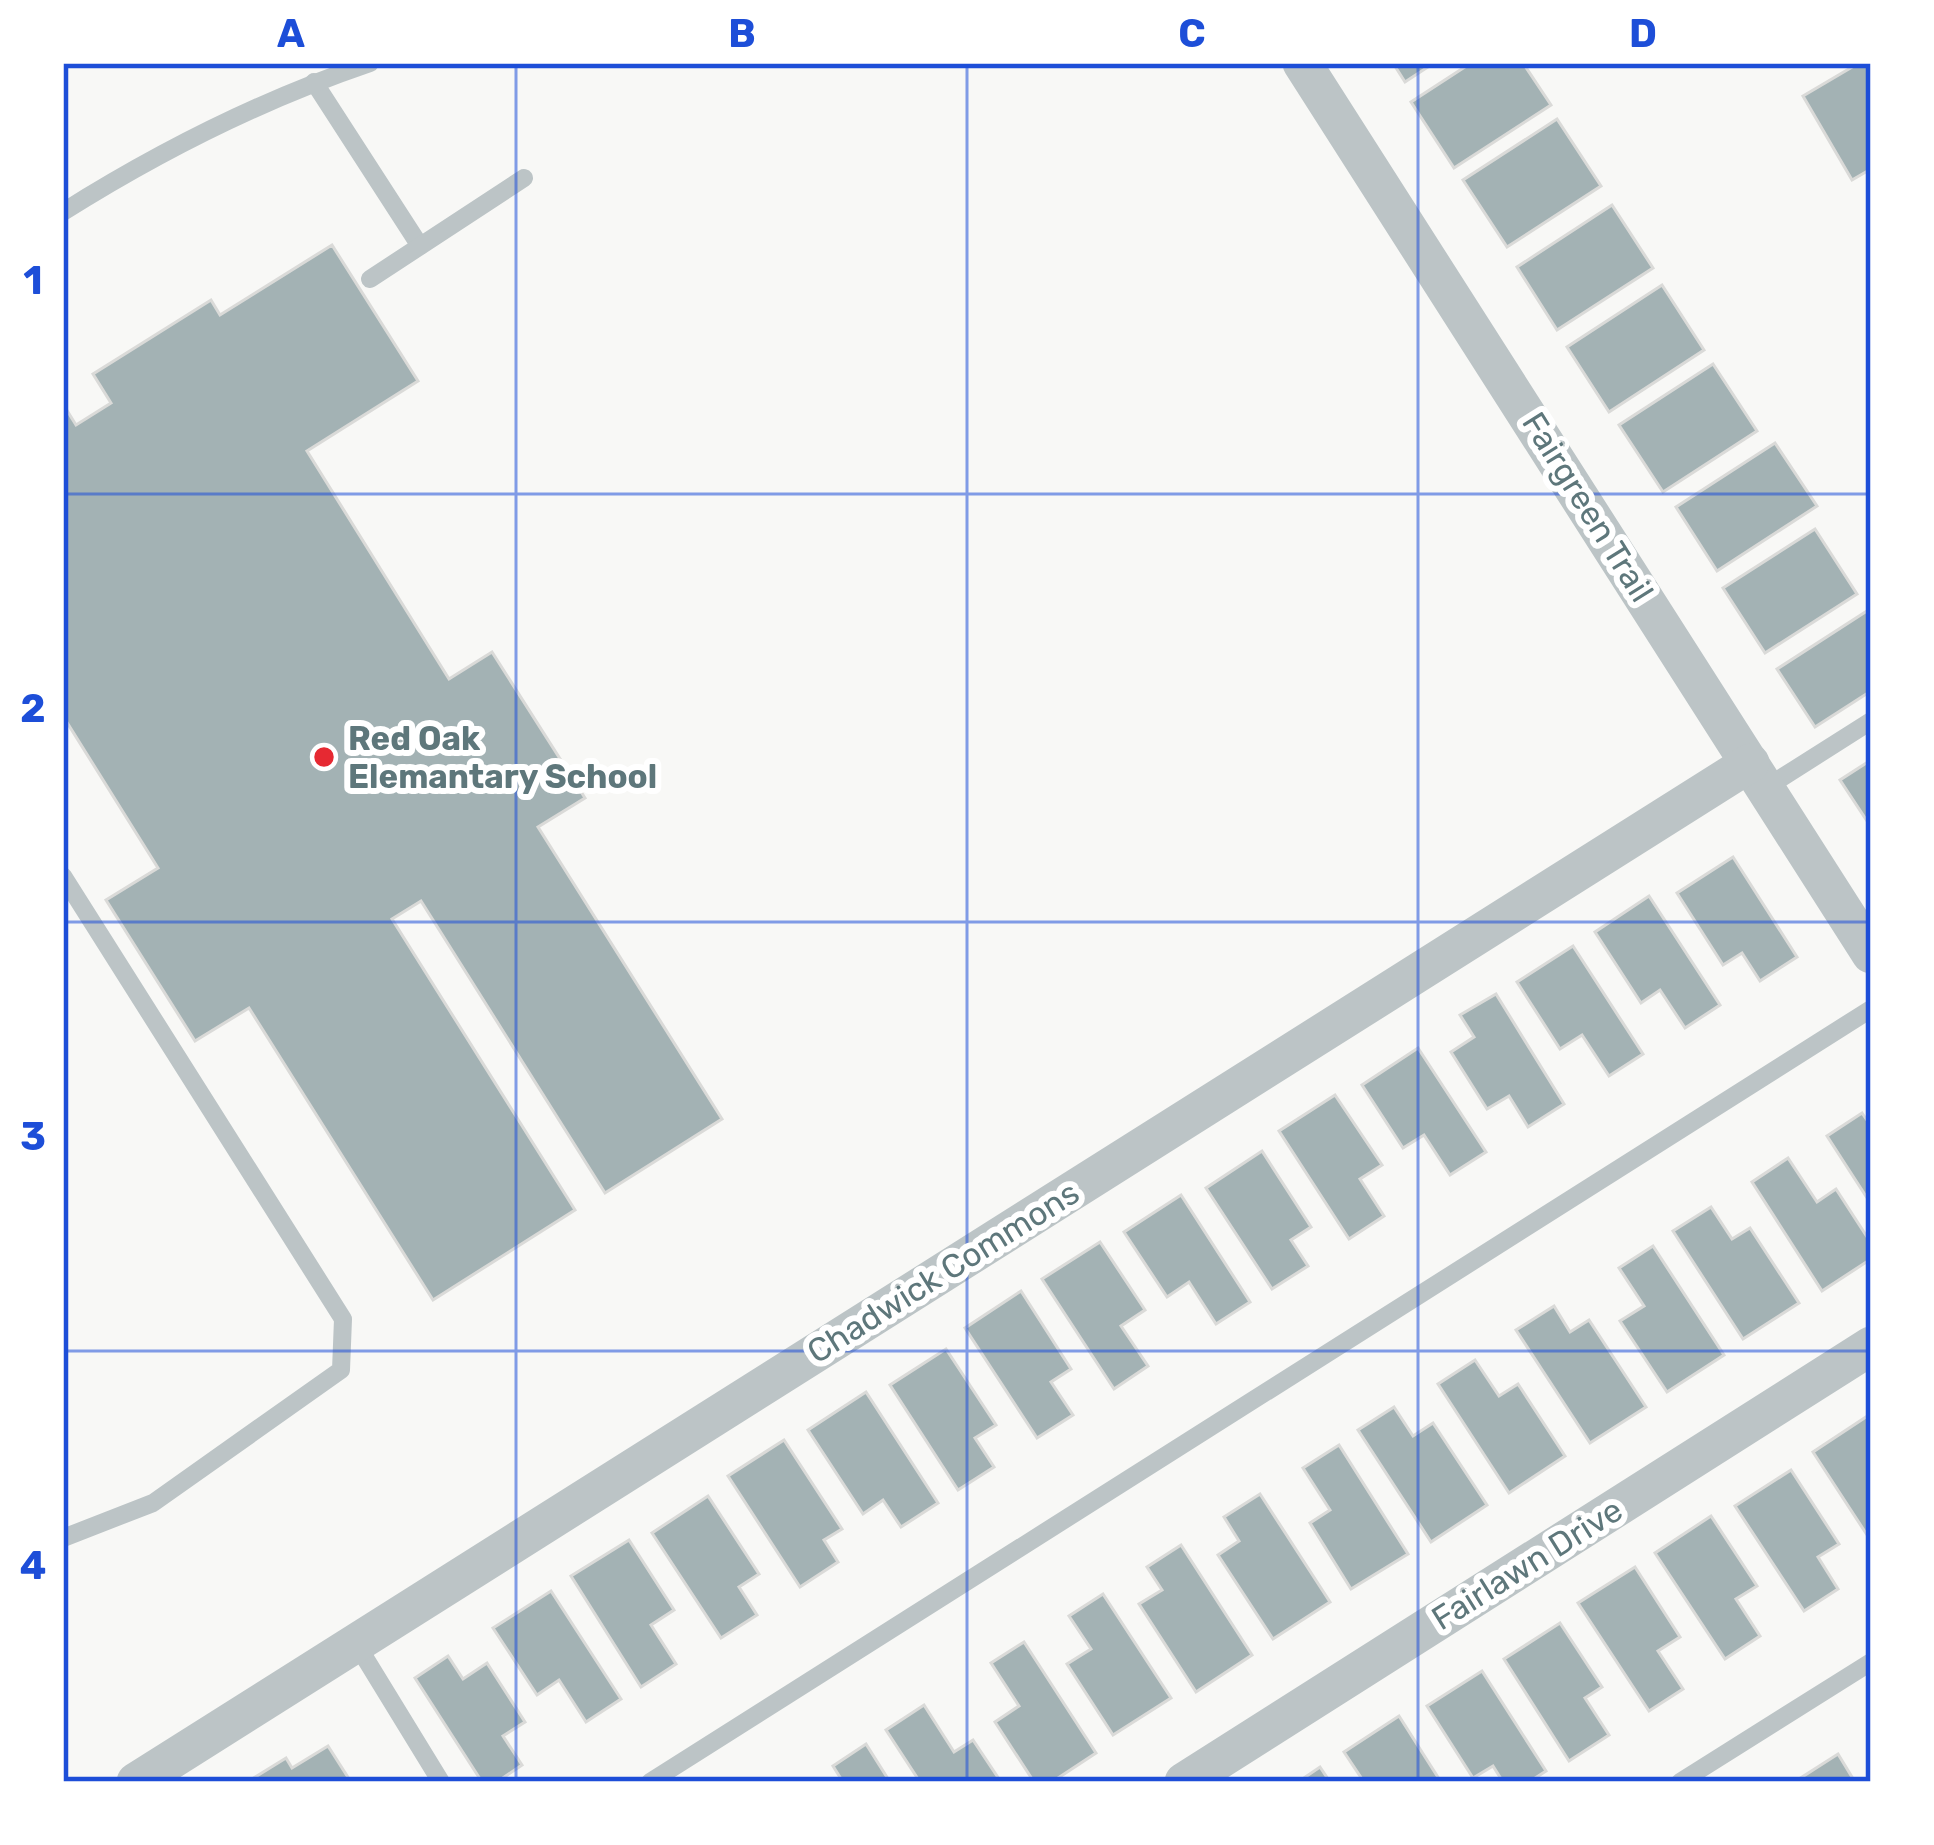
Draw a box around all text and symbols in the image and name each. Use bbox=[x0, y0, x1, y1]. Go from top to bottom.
text: A bbox=[277, 11, 305, 57]
text: B bbox=[728, 11, 756, 57]
text: C bbox=[1178, 11, 1206, 57]
text: D bbox=[1629, 11, 1657, 57]
text: 1 bbox=[23, 258, 43, 304]
street label: Fairgreen Trail bbox=[1514, 405, 1662, 609]
text: 2 bbox=[20, 686, 46, 732]
place label: Red Oak Elemantary School bbox=[348, 719, 657, 796]
marker: Red Oak Elemantary School bbox=[311, 744, 337, 770]
text: 3 bbox=[20, 1114, 46, 1160]
street label: Chadwick Commons bbox=[800, 1173, 1086, 1371]
street label: Fairlawn Drive bbox=[1425, 1490, 1629, 1638]
text: 4 bbox=[20, 1543, 46, 1589]

